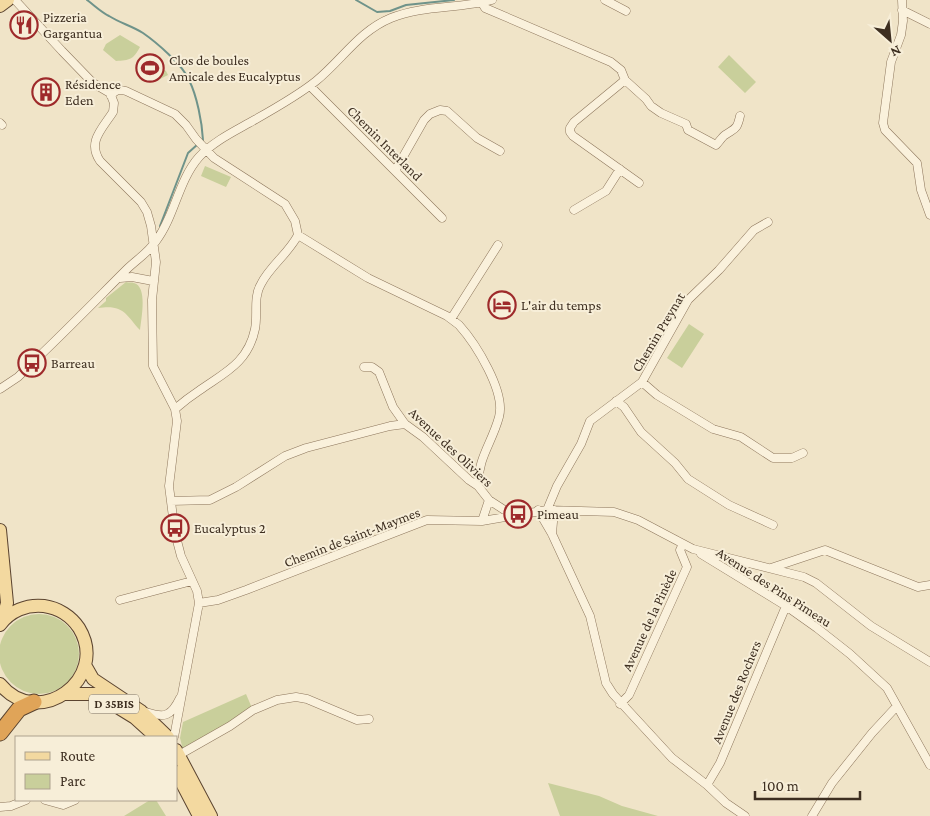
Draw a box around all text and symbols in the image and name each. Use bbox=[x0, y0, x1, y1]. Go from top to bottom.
place label: Pizzeria Gargantua bbox=[43, 9, 103, 41]
restaurant icon: Pizzeria Gargantua bbox=[9, 10, 39, 40]
north arrow bbox=[865, 15, 915, 65]
text: N bbox=[888, 42, 904, 61]
place label: Clos de boules Amicale des Eucalyptus bbox=[169, 52, 301, 84]
sports icon: Clos de boules Amicale des Eucalyptus bbox=[135, 53, 165, 83]
place label: Résidence Eden bbox=[65, 76, 121, 108]
building icon: Résidence Eden bbox=[31, 77, 61, 107]
street label: Chemin Interland bbox=[344, 102, 426, 184]
street label: Chemin Preynat bbox=[628, 289, 688, 375]
hotel icon: L'air du temps bbox=[487, 290, 517, 320]
place label: L'air du temps bbox=[521, 297, 601, 313]
bus stop icon: Barreau bbox=[17, 348, 47, 378]
place label: Barreau bbox=[51, 355, 95, 371]
street label: Avenue des Oliviers bbox=[406, 404, 496, 490]
bus stop icon: Pimeau bbox=[503, 499, 533, 529]
street label: Chemin de Saint-Maymes bbox=[282, 504, 422, 570]
place label: Pimeau bbox=[537, 506, 580, 522]
bus stop icon: Eucalyptus 2 bbox=[160, 513, 190, 543]
place label: Eucalyptus 2 bbox=[194, 520, 266, 536]
street label: Avenue des Pins Pimeau bbox=[714, 544, 835, 630]
street label: Avenue de la Pinède bbox=[618, 566, 680, 674]
street label: Avenue des Rochers bbox=[708, 638, 764, 746]
road number: D 35BIS bbox=[89, 694, 139, 714]
legend bbox=[15, 736, 178, 801]
text: Route bbox=[60, 748, 95, 764]
scale bar bbox=[755, 768, 860, 800]
text: Parc bbox=[60, 773, 86, 789]
text: 100 m bbox=[762, 778, 799, 794]

